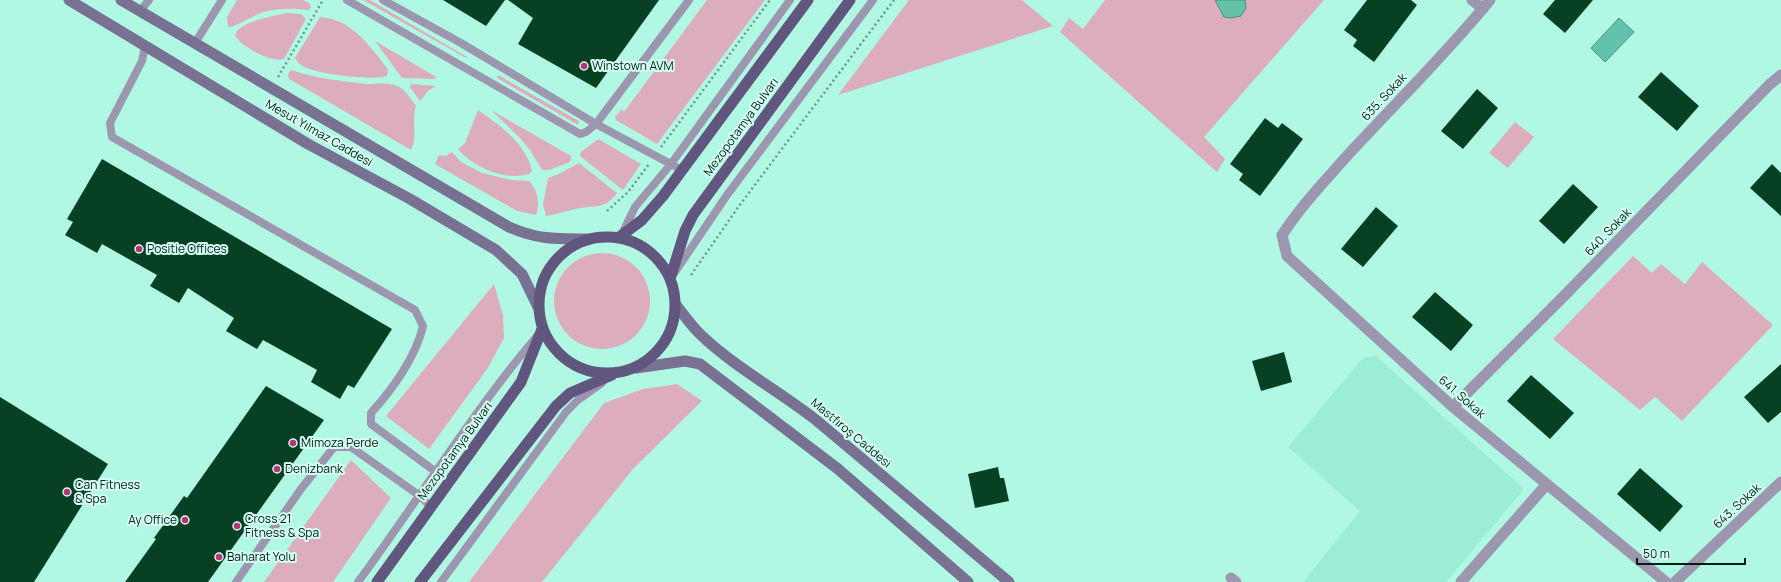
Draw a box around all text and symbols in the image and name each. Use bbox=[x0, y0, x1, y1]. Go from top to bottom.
place label: Winstown AVM bbox=[592, 57, 673, 74]
marker: Winstown AVM bbox=[579, 61, 589, 71]
street label: 635. Sokak bbox=[1357, 68, 1411, 124]
street label: Mezopotamya Bulvarı bbox=[699, 74, 782, 179]
street label: Mesut Yılmaz Caddesi bbox=[263, 95, 376, 170]
street label: 640. Sokak bbox=[1581, 203, 1635, 259]
place label: Positie Offices bbox=[147, 240, 227, 257]
marker: Positie Offices bbox=[134, 244, 144, 254]
street label: 641. Sokak bbox=[1435, 371, 1490, 422]
street label: Mastfıroş Caddesi bbox=[807, 394, 895, 471]
street label: Mezopotamya Bulvarı bbox=[413, 398, 496, 503]
place label: Mimoza Perde bbox=[301, 434, 379, 451]
marker: Mimoza Perde bbox=[288, 438, 298, 448]
place label: Denizbank bbox=[285, 460, 344, 477]
marker: Denizbank bbox=[272, 464, 282, 474]
place label: Can Fitness & Spa bbox=[75, 476, 140, 507]
street label: 643. Sokak bbox=[1709, 478, 1765, 532]
marker: Can Fitness & Spa bbox=[62, 487, 72, 497]
place label: Cross 21 Fitness & Spa bbox=[245, 510, 319, 541]
place label: Ay Office bbox=[128, 511, 177, 528]
marker: Ay Office bbox=[180, 515, 190, 525]
marker: Cross 21 Fitness & Spa bbox=[232, 521, 242, 531]
scale bar bbox=[1637, 540, 1745, 566]
text: 50 m bbox=[1643, 545, 1670, 562]
place label: Baharat Yolu bbox=[227, 548, 296, 565]
marker: Baharat Yolu bbox=[214, 552, 224, 562]

